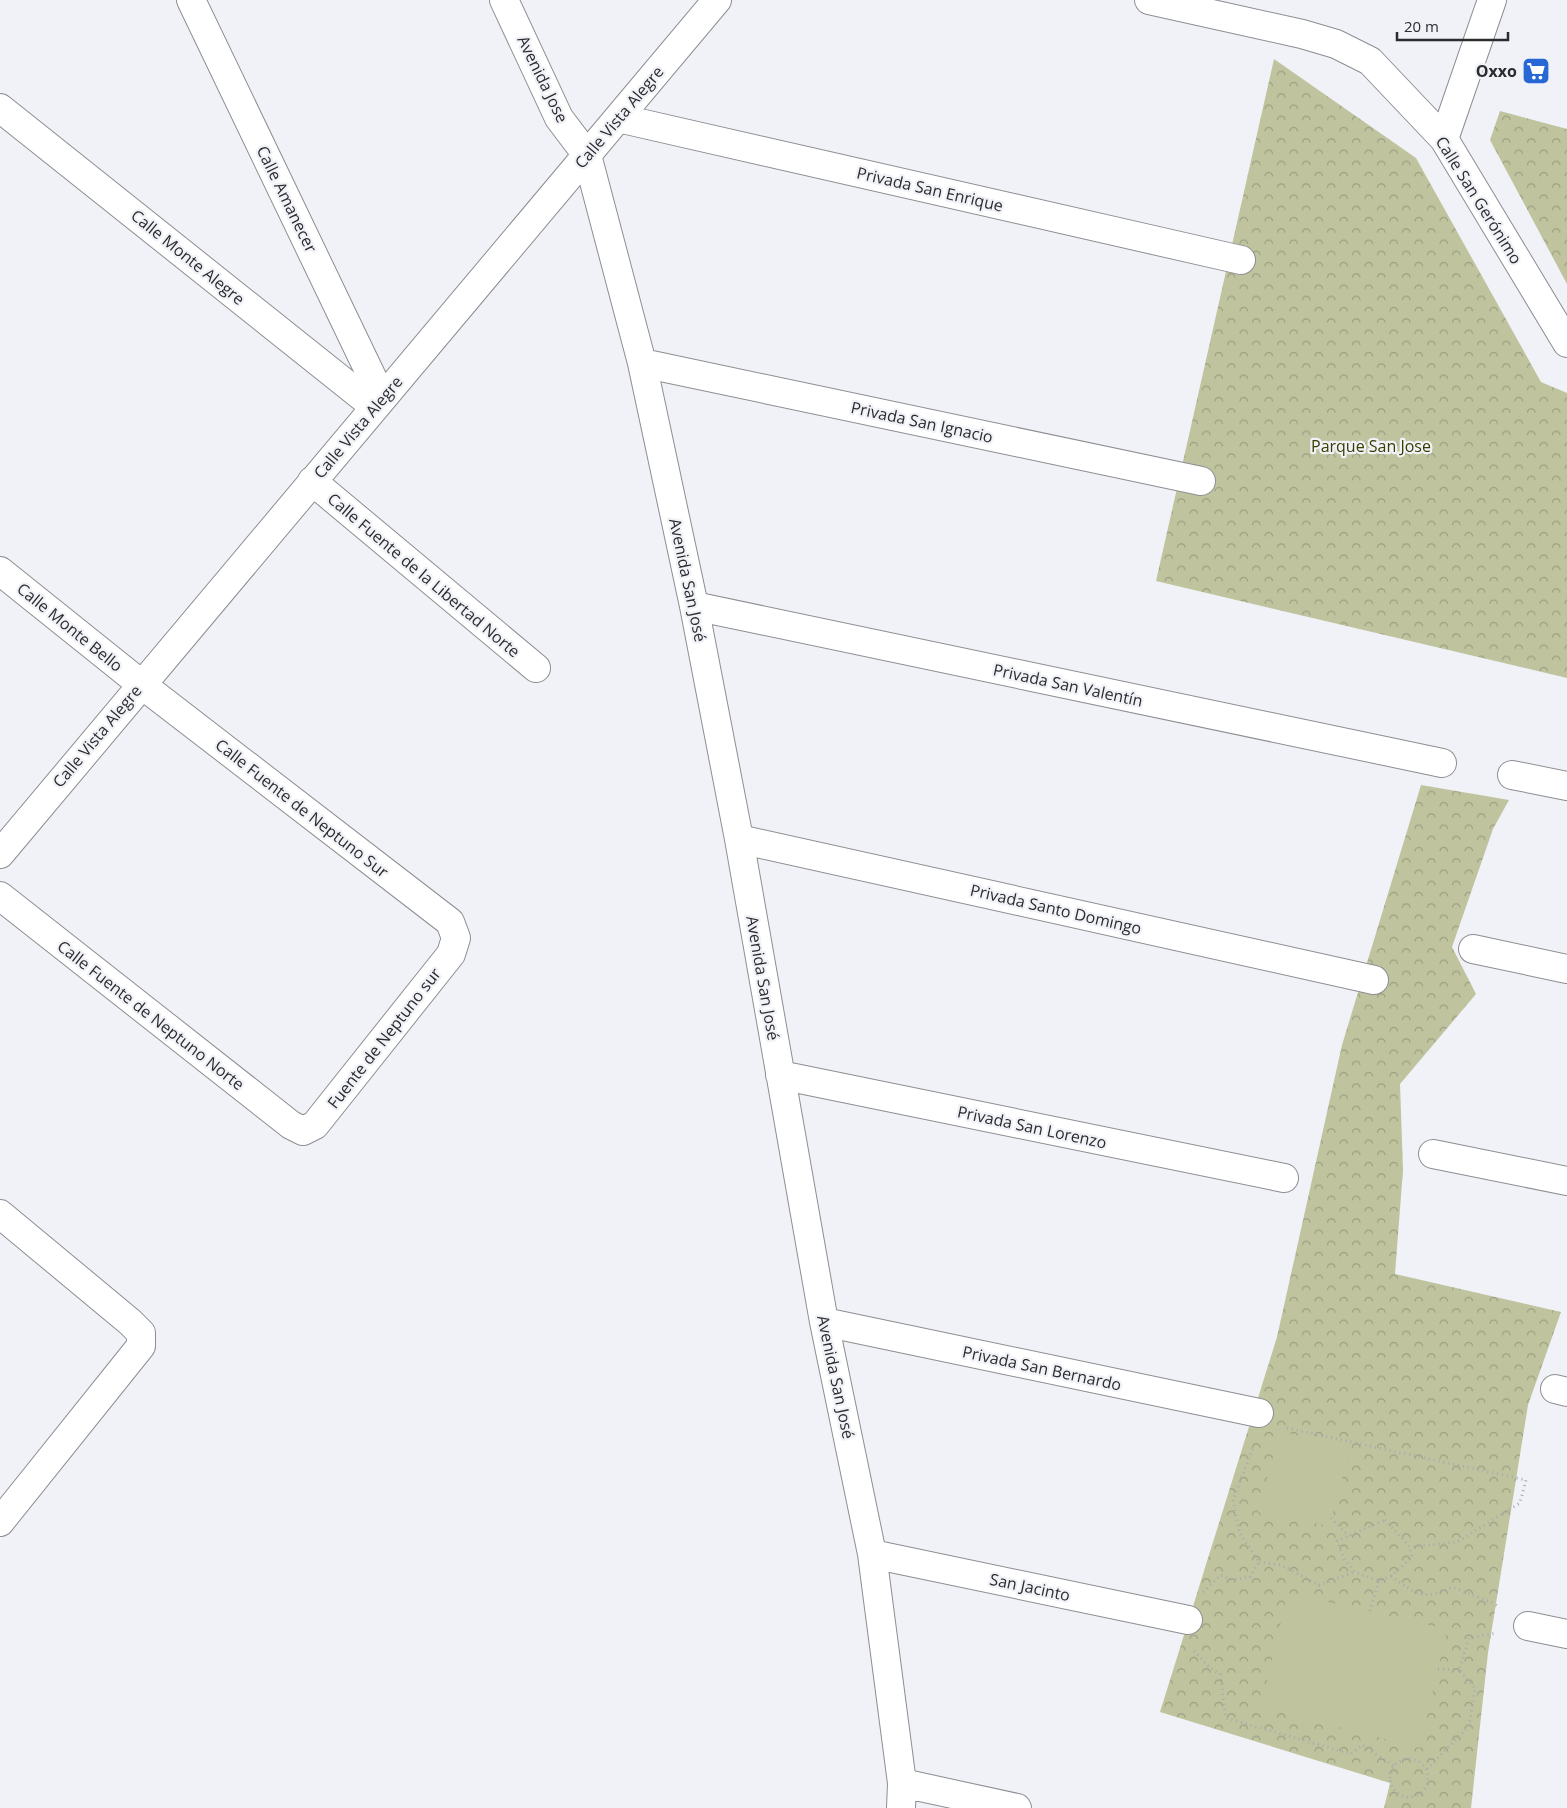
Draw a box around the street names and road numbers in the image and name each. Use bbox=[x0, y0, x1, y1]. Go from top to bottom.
street label: Avenida Jose bbox=[512, 32, 574, 126]
street label: Calle Vista Alegre bbox=[570, 61, 668, 173]
street label: Calle San Gerónimo bbox=[1431, 132, 1527, 268]
street label: Calle Amanecer bbox=[252, 142, 323, 256]
street label: Privada San Enrique bbox=[855, 161, 1005, 217]
street label: Calle Monte Alegre bbox=[127, 204, 249, 310]
street label: Calle Vista Alegre bbox=[309, 371, 407, 483]
street label: Privada San Ignacio bbox=[849, 396, 995, 448]
street label: Calle Fuente de la Libertad Norte bbox=[323, 488, 525, 662]
street label: Avenida San José bbox=[664, 516, 712, 644]
street label: Calle Monte Bello bbox=[13, 578, 127, 676]
street label: Privada San Valentín bbox=[991, 658, 1145, 712]
street label: Calle Vista Alegre bbox=[48, 680, 146, 792]
street label: Calle Fuente de Neptuno Sur bbox=[211, 733, 393, 883]
street label: Privada Santo Domingo bbox=[968, 879, 1144, 939]
street label: Avenida San José bbox=[741, 914, 785, 1042]
street label: Calle Fuente de Neptuno Norte bbox=[53, 935, 249, 1095]
street label: Fuente de Neptuno sur bbox=[322, 963, 446, 1113]
street label: Privada San Lorenzo bbox=[955, 1100, 1109, 1154]
street label: Avenida San José bbox=[812, 1313, 860, 1441]
street label: Privada San Bernardo bbox=[960, 1340, 1124, 1396]
street label: San Jacinto bbox=[988, 1568, 1072, 1606]

